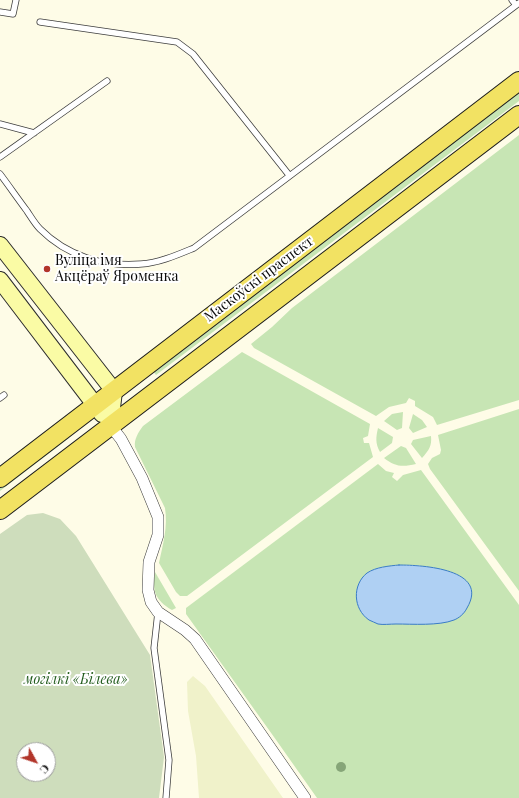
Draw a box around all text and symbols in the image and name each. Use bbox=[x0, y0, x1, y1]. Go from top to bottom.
street label: Маскоўскі праспект bbox=[201, 233, 317, 325]
place label: Вуліца імя Акцёраў Яроменка bbox=[55, 253, 178, 286]
marker: Вуліца імя Акцёраў Яроменка bbox=[42, 264, 52, 274]
park label: могілкі «Білева» bbox=[24, 672, 128, 688]
north arrow bbox=[16, 742, 56, 782]
text: С bbox=[37, 762, 53, 777]

